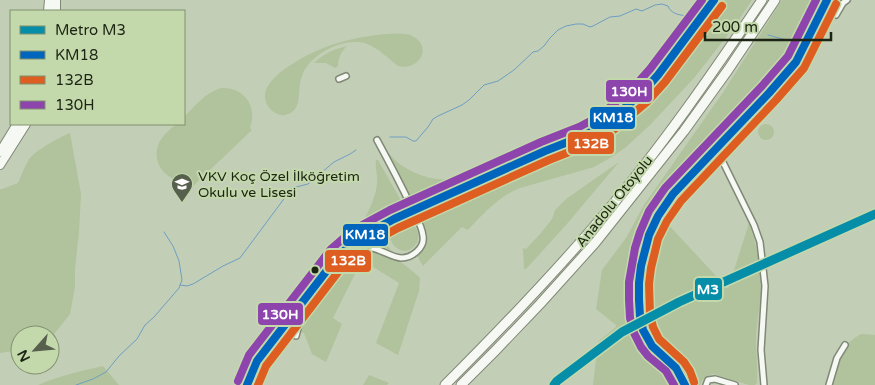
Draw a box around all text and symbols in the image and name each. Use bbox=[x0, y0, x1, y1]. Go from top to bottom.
legend bbox=[10, 10, 185, 125]
scale bar bbox=[705, 10, 831, 42]
text: 200 m bbox=[712, 18, 758, 36]
text: Metro M3 bbox=[55, 21, 126, 39]
text: KM18 bbox=[55, 46, 98, 64]
text: 132B bbox=[55, 71, 94, 89]
line badge: 130H bbox=[605, 79, 653, 103]
text: 130H bbox=[611, 83, 647, 100]
text: 130H bbox=[55, 96, 95, 114]
line badge: KM18 bbox=[589, 106, 636, 130]
text: KM18 bbox=[593, 109, 633, 126]
line badge: 132B bbox=[567, 131, 615, 155]
text: 132B bbox=[573, 135, 609, 152]
street label: Anadolu Otoyolu bbox=[572, 152, 656, 250]
place label: VKV Koç Özel İlköğretim Okulu ve Lisesi bbox=[198, 168, 360, 201]
school or university icon: VKV Koç Özel İlköğretim Okulu ve Lisesi bbox=[170, 172, 194, 203]
line badge: KM18 bbox=[342, 223, 389, 247]
text: KM18 bbox=[345, 226, 385, 243]
line badge: 132B bbox=[324, 249, 372, 273]
text: 132B bbox=[330, 252, 366, 269]
unlabelled marker bbox=[310, 265, 320, 275]
line badge: M3 bbox=[694, 277, 723, 301]
text: M3 bbox=[697, 281, 719, 298]
line badge: 130H bbox=[257, 302, 304, 326]
text: 130H bbox=[262, 306, 298, 323]
north arrow bbox=[10, 325, 60, 375]
text: N bbox=[14, 347, 34, 365]

